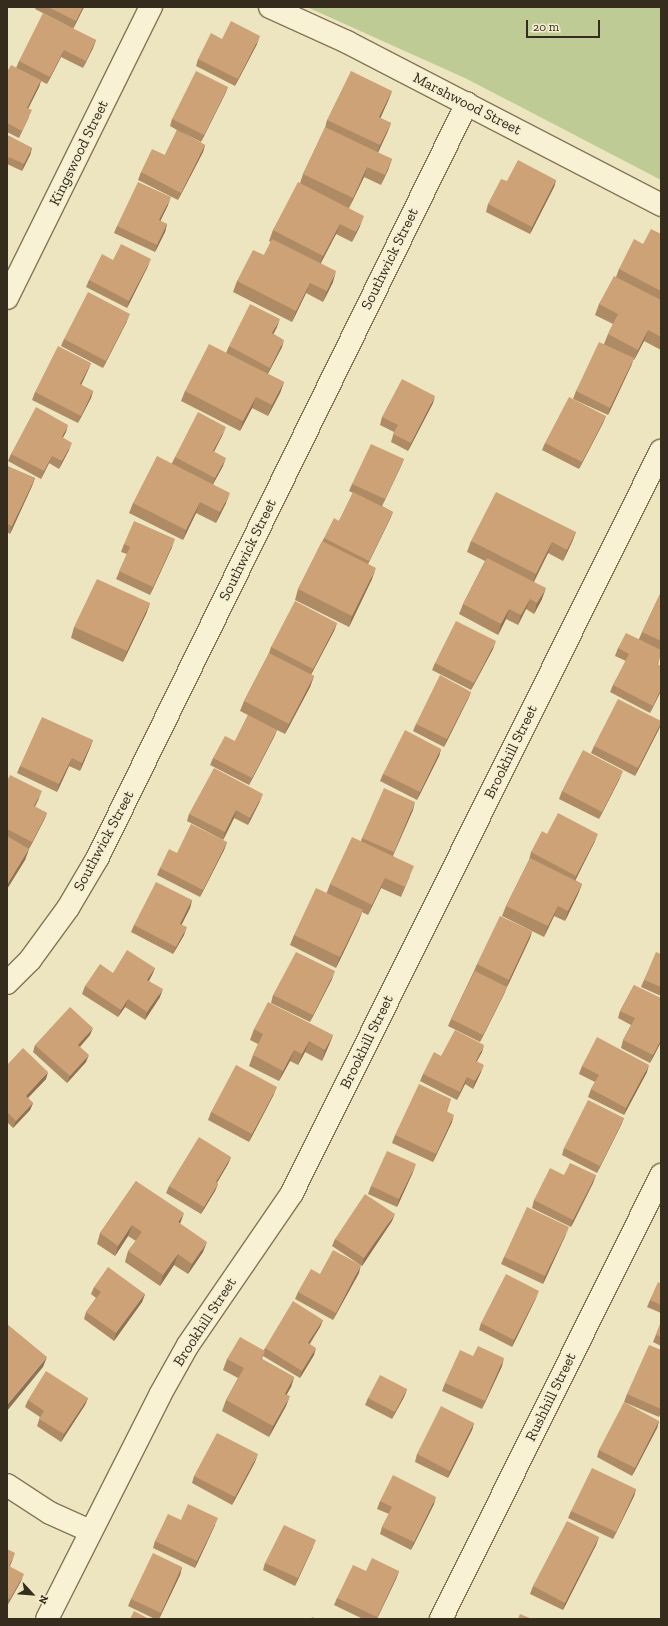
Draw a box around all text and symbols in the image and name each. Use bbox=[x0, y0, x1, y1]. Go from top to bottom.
scale bar bbox=[528, 12, 602, 38]
text: 20 m bbox=[533, 20, 559, 34]
street label: Marshwood Street bbox=[410, 69, 524, 139]
street label: Kingswood Street bbox=[46, 97, 112, 209]
street label: Southwick Street bbox=[358, 205, 422, 313]
street label: Southwick Street bbox=[216, 496, 280, 604]
street label: Brookhill Street bbox=[481, 702, 541, 802]
street label: Southwick Street bbox=[70, 788, 138, 894]
street label: Brookhill Street bbox=[337, 992, 397, 1092]
street label: Brookhill Street bbox=[170, 1274, 240, 1370]
street label: Rushhill Street bbox=[522, 1350, 580, 1444]
north arrow bbox=[12, 1574, 52, 1614]
text: N bbox=[36, 1593, 51, 1606]

